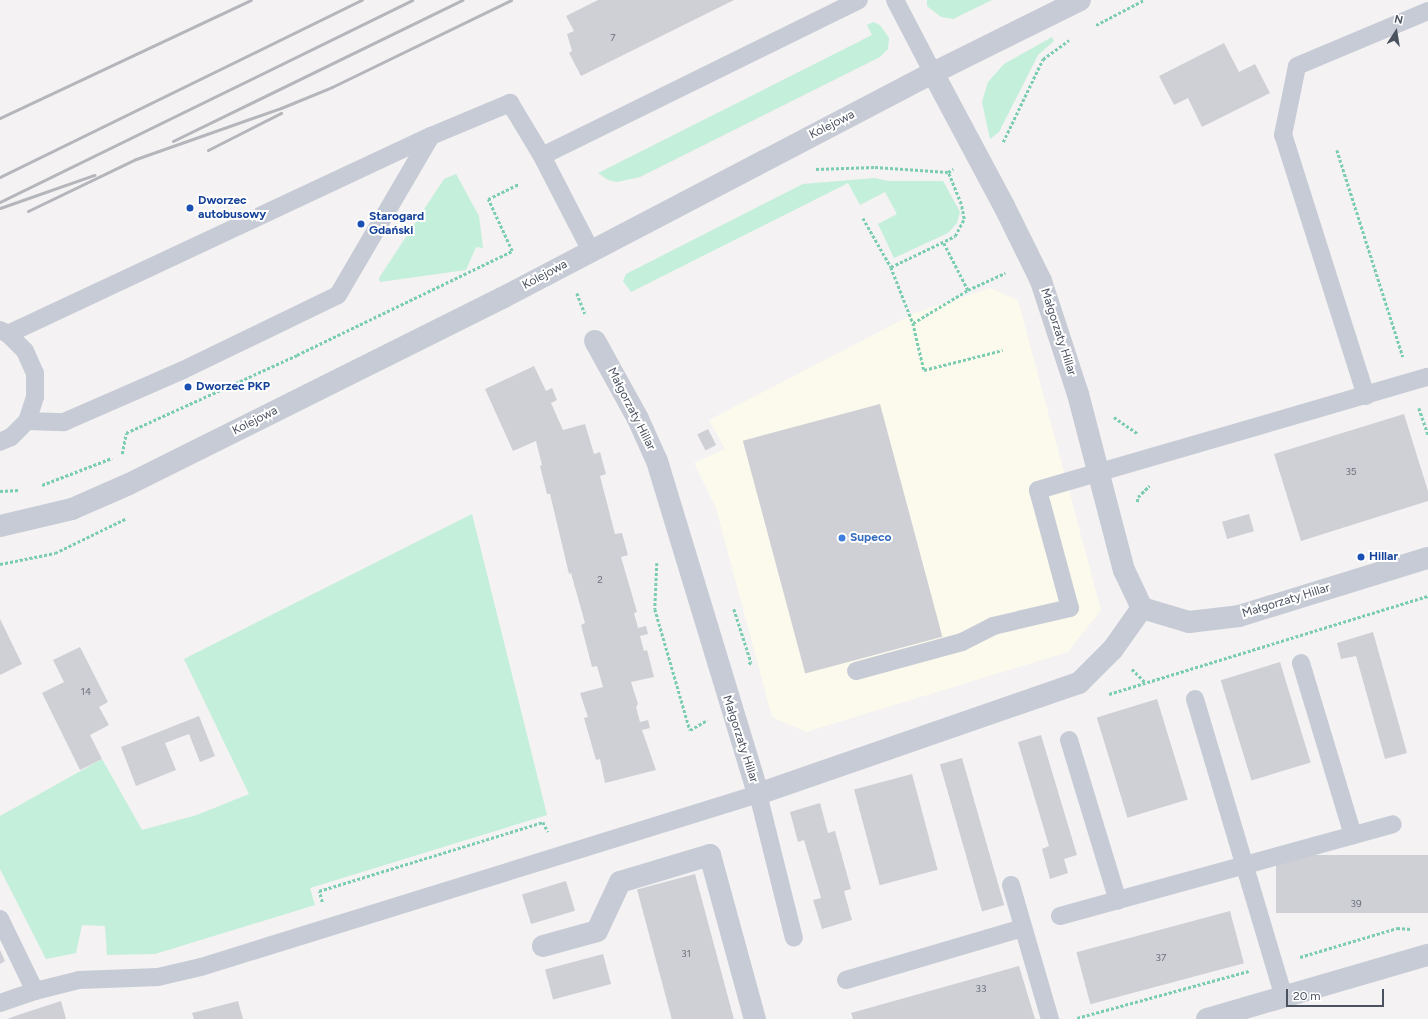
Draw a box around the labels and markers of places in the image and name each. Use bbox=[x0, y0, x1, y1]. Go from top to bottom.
place label: Dworzec autobusowy bbox=[198, 194, 266, 222]
marker: Dworzec autobusowy bbox=[185, 203, 195, 213]
place label: Starogard Gdański bbox=[369, 210, 424, 238]
marker: Starogard Gdański bbox=[356, 219, 366, 229]
place label: Dworzec PKP bbox=[196, 380, 270, 394]
marker: Dworzec PKP bbox=[183, 382, 193, 392]
place label: Supeco bbox=[850, 531, 891, 545]
marker: Supeco bbox=[837, 533, 847, 543]
place label: Hillar bbox=[1369, 550, 1398, 564]
marker: Hillar bbox=[1356, 552, 1366, 562]

